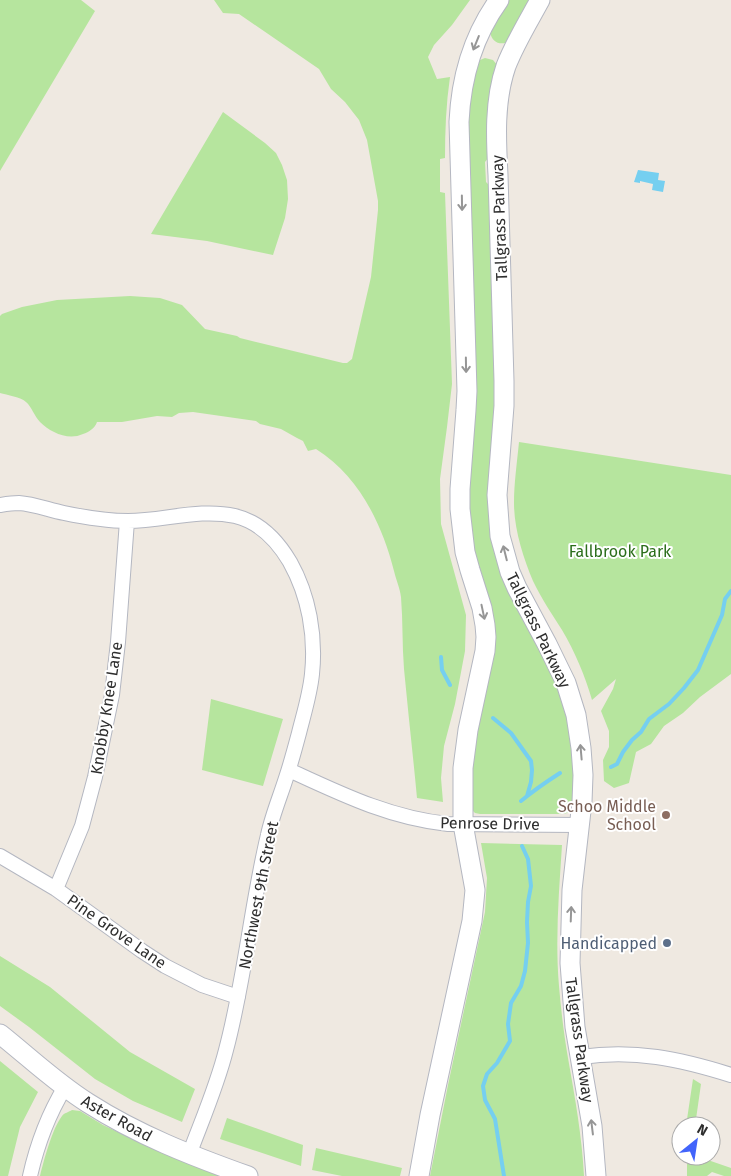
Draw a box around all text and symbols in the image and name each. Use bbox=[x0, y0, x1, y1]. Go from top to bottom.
one-way arrow bbox=[470, 35, 480, 50]
street label: Tallgrass Parkway bbox=[488, 155, 511, 281]
one-way arrow bbox=[457, 195, 466, 211]
one-way arrow bbox=[461, 357, 471, 373]
park label: Fallbrook Park bbox=[569, 542, 672, 561]
one-way arrow bbox=[500, 546, 509, 562]
street label: Tallgrass Parkway bbox=[502, 569, 575, 691]
one-way arrow bbox=[478, 604, 488, 620]
street label: Knobby Knee Lane bbox=[87, 640, 126, 776]
one-way arrow bbox=[577, 745, 586, 761]
place label: Schoo Middle School bbox=[558, 797, 656, 834]
marker: Schoo Middle School bbox=[660, 809, 672, 821]
street label: Penrose Drive bbox=[440, 813, 540, 834]
street label: Northwest 9th Street bbox=[235, 819, 282, 971]
street label: Pine Grove Lane bbox=[64, 890, 170, 973]
one-way arrow bbox=[567, 906, 576, 922]
place label: Handicapped bbox=[560, 934, 657, 953]
marker: Handicapped bbox=[661, 937, 673, 949]
street label: Tallgrass Parkway bbox=[561, 976, 598, 1104]
street label: Aster Road bbox=[78, 1091, 156, 1146]
north arrow bbox=[671, 1116, 721, 1166]
one-way arrow bbox=[587, 1120, 597, 1136]
text: N bbox=[694, 1120, 711, 1140]

